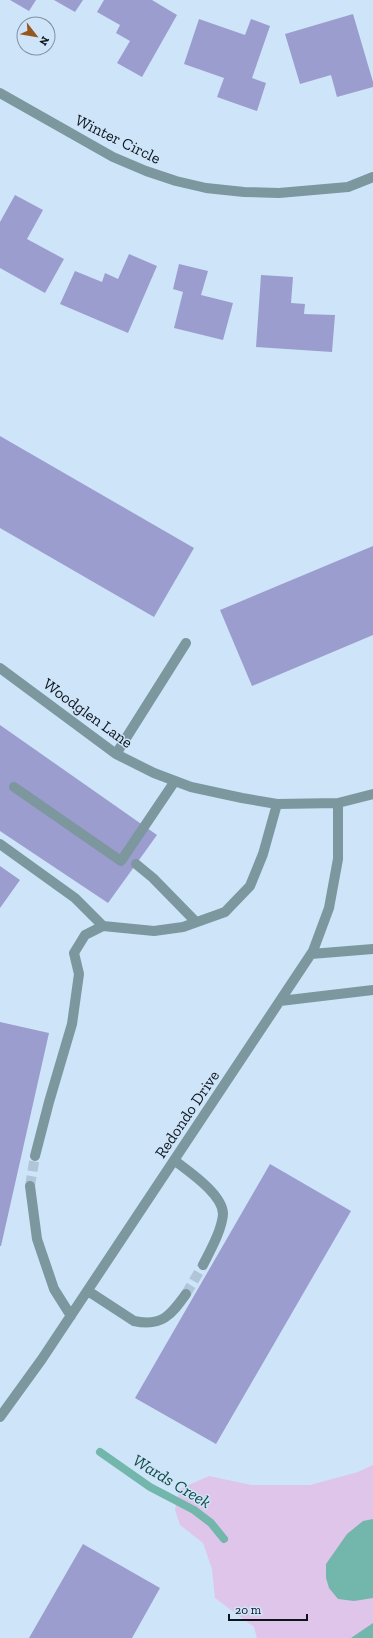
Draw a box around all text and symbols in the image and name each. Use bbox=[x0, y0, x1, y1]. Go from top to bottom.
north arrow bbox=[16, 16, 56, 56]
text: N bbox=[36, 34, 52, 48]
street label: Winter Circle bbox=[72, 110, 164, 168]
street label: Woodglen Lane bbox=[40, 674, 136, 752]
street label: Redondo Drive bbox=[151, 1067, 223, 1161]
water label: Wards Creek bbox=[129, 1450, 215, 1512]
scale bar bbox=[229, 1596, 307, 1622]
text: 20 m bbox=[235, 1603, 262, 1617]

